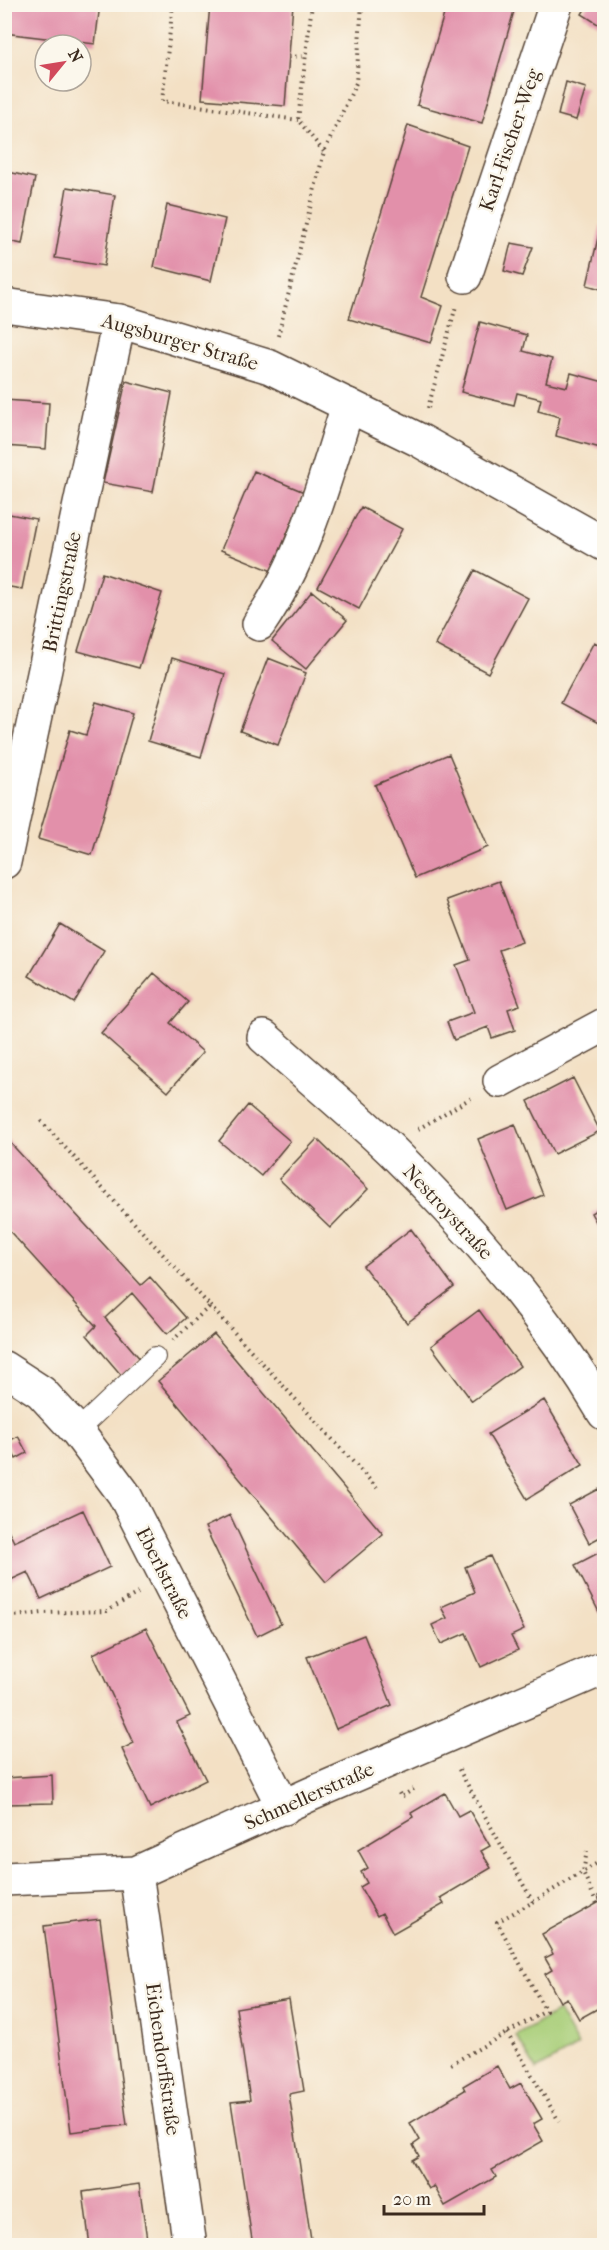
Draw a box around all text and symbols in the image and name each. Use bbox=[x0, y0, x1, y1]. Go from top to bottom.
north arrow bbox=[33, 33, 93, 93]
text: N bbox=[64, 46, 87, 67]
street label: Karl-Fischer-Weg bbox=[475, 65, 545, 214]
street label: Augsburger Straße bbox=[98, 308, 261, 375]
street label: Brittingstraße bbox=[38, 529, 86, 655]
street label: Nestroystraße bbox=[398, 1160, 498, 1264]
street label: Eberlstraße bbox=[131, 1523, 197, 1623]
street label: Schmellerstraße bbox=[241, 1757, 377, 1835]
street label: Eichendorffstraße bbox=[141, 1981, 185, 2137]
scale bar bbox=[384, 2178, 484, 2216]
text: 20 m bbox=[393, 2189, 431, 2210]

